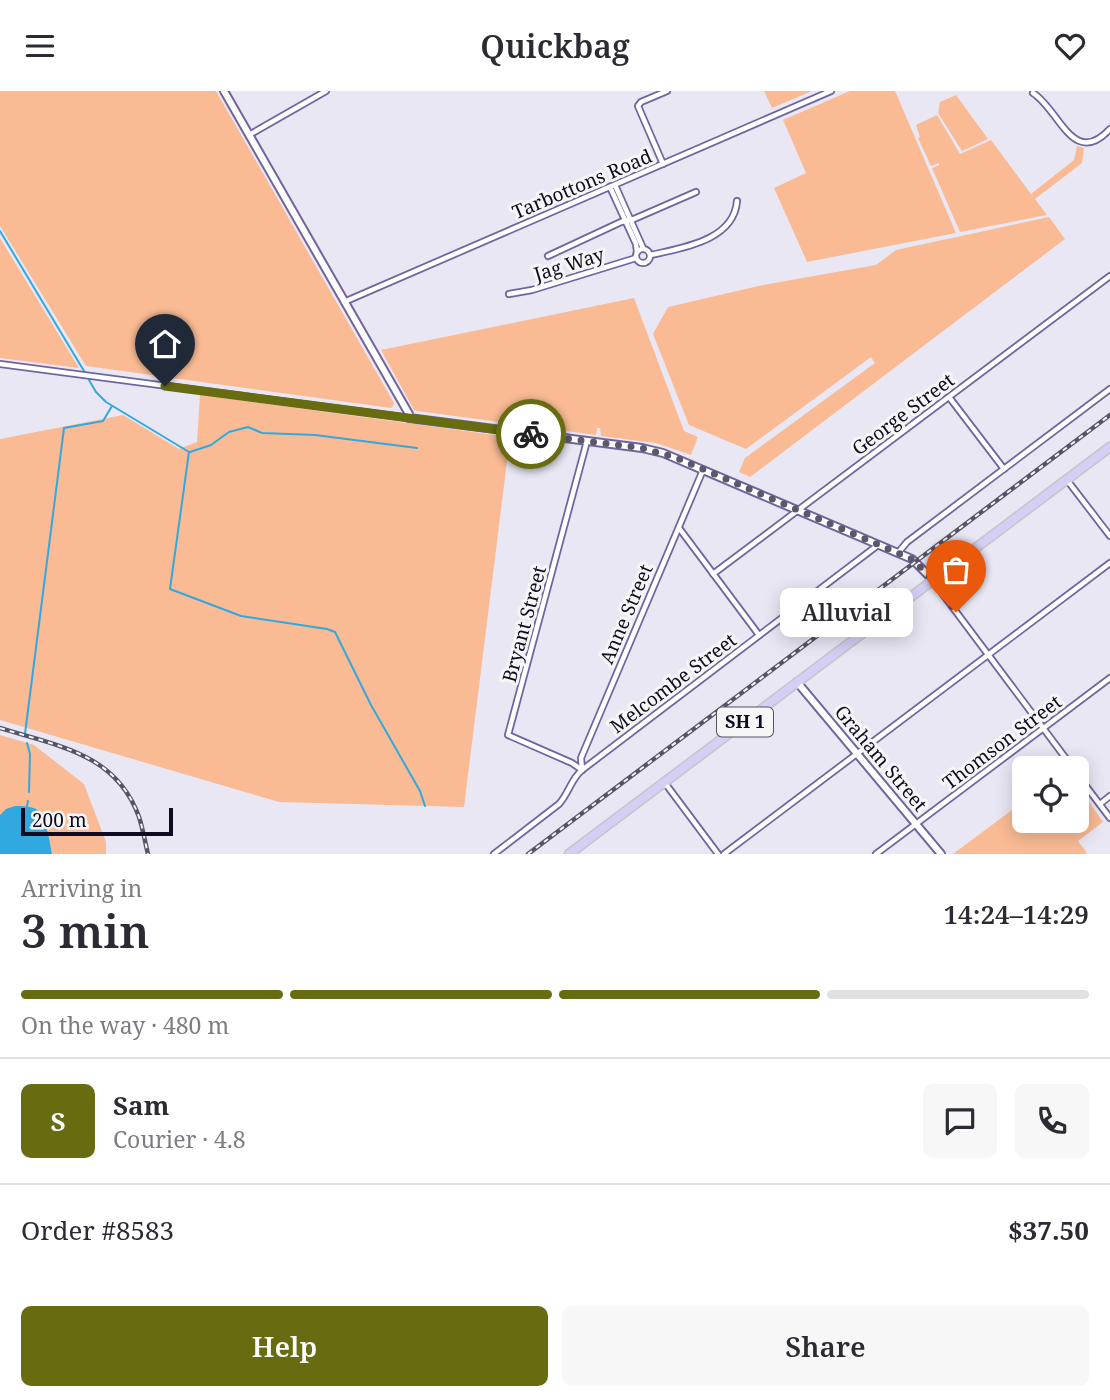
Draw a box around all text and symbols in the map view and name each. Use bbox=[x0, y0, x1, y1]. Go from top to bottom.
text: Quickbag bbox=[480, 24, 630, 67]
icon: menu bbox=[21, 27, 59, 65]
icon: heart bbox=[1051, 27, 1089, 65]
street label: Tarbottons Road bbox=[508, 143, 656, 225]
street label: Jag Way bbox=[530, 241, 608, 287]
pin bbox=[135, 314, 195, 386]
icon: home bbox=[146, 325, 184, 363]
street label: George Street bbox=[846, 367, 960, 461]
courier bbox=[496, 399, 566, 469]
icon: bike bbox=[512, 415, 550, 453]
pin bbox=[926, 540, 986, 612]
icon: bag bbox=[937, 551, 975, 589]
street label: Anne Street bbox=[593, 560, 659, 668]
street label: Bryant Street bbox=[496, 563, 552, 685]
callout: Alluvial bbox=[781, 587, 914, 637]
text: Alluvial bbox=[801, 596, 892, 628]
street label: Melcombe Street bbox=[605, 627, 742, 739]
street label: Thomson Street bbox=[937, 689, 1067, 795]
street label: Graham Street bbox=[829, 699, 933, 817]
road number: SH 1 bbox=[717, 707, 773, 737]
map controls bbox=[1012, 756, 1089, 833]
button: locate bbox=[1012, 756, 1089, 833]
scale bar bbox=[21, 805, 173, 837]
text: 200 m bbox=[32, 807, 87, 833]
text: Arriving in bbox=[21, 872, 142, 904]
text: 14:24–14:29 bbox=[943, 896, 1089, 932]
text: 3 min bbox=[21, 899, 149, 961]
text: On the way · 480 m bbox=[21, 1009, 229, 1041]
button: chat bbox=[923, 1084, 997, 1158]
button: phone bbox=[1015, 1084, 1089, 1158]
text: Sam bbox=[113, 1087, 169, 1123]
text: S bbox=[50, 1103, 66, 1139]
text: Courier · 4.8 bbox=[113, 1123, 246, 1155]
text: Order #8583 bbox=[21, 1212, 174, 1248]
text: $37.50 bbox=[1008, 1212, 1089, 1248]
button: Help bbox=[21, 1306, 548, 1386]
button: Share bbox=[562, 1306, 1089, 1386]

